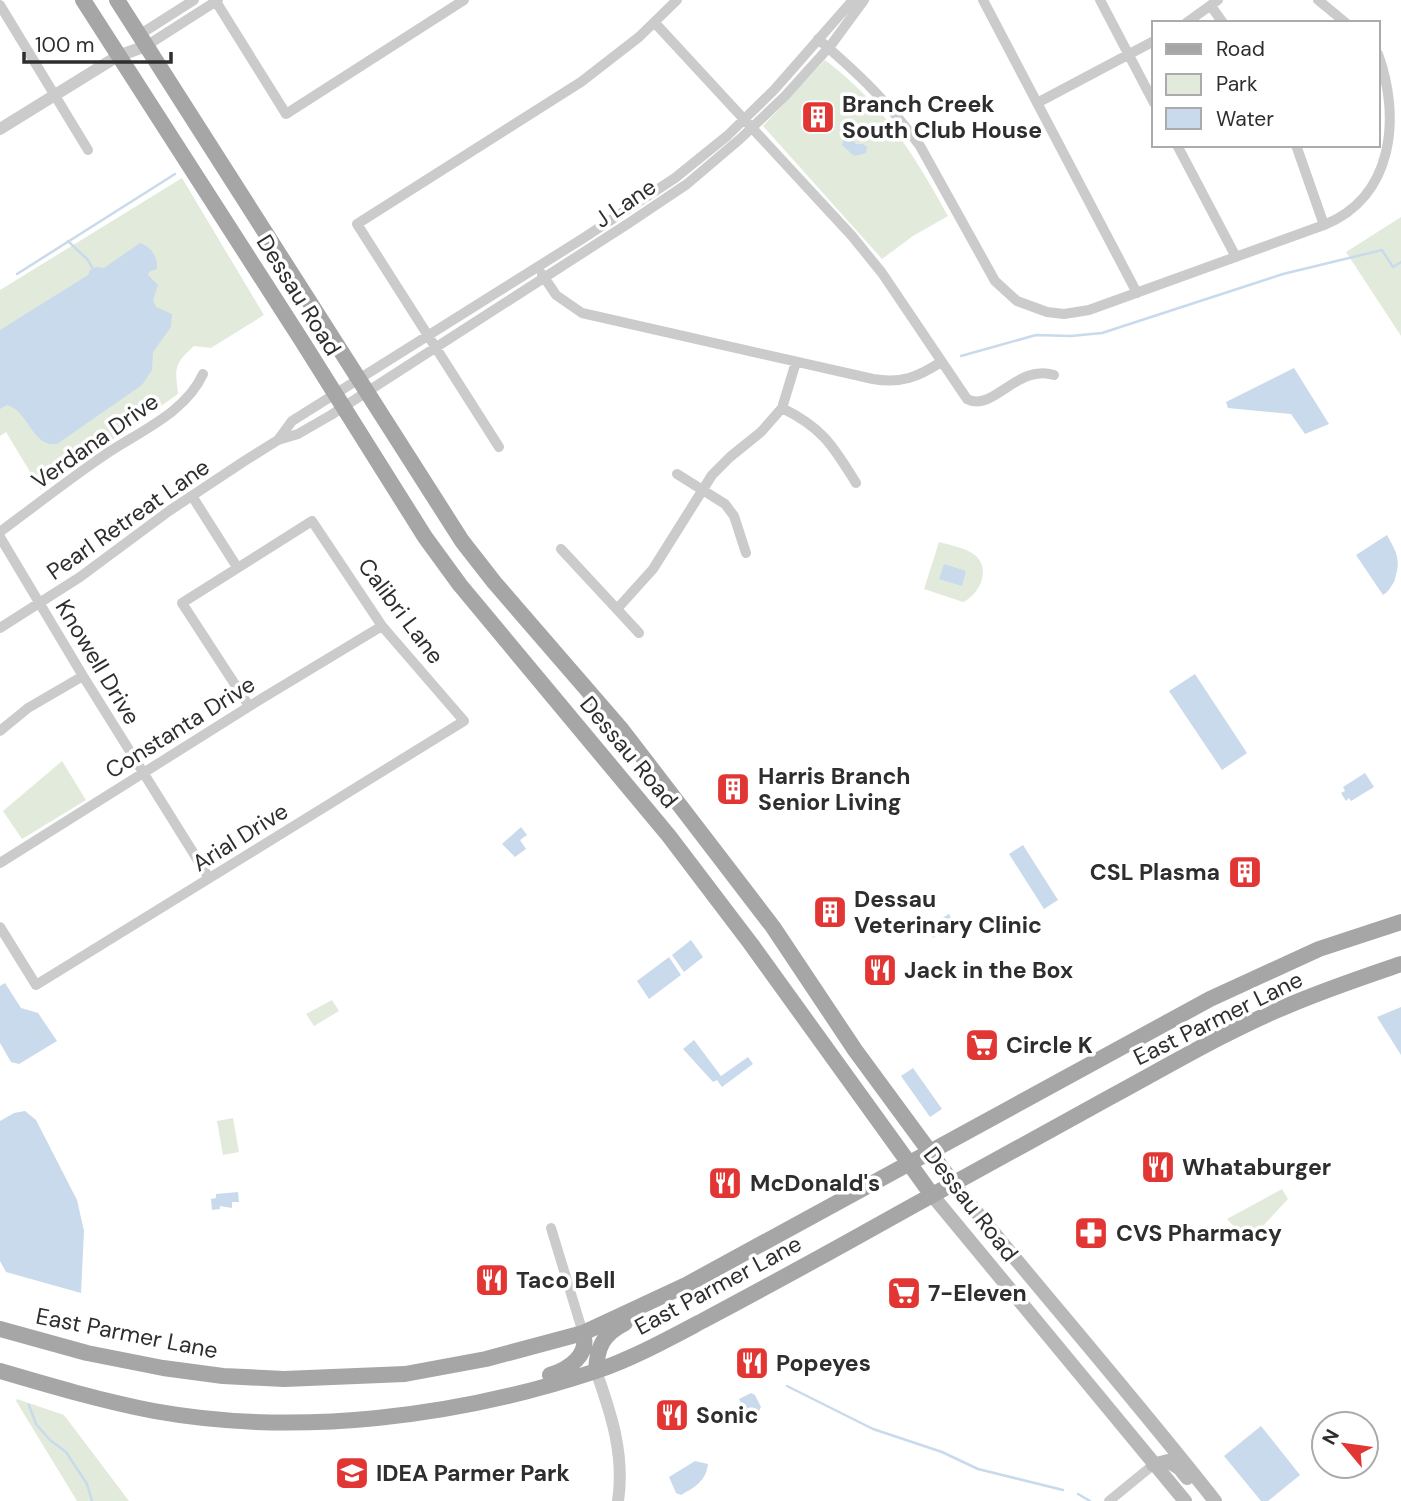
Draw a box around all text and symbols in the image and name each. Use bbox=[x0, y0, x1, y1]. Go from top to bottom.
scale bar bbox=[24, 21, 172, 65]
legend bbox=[1152, 21, 1380, 147]
text: 100 m bbox=[35, 31, 95, 59]
text: Road bbox=[1216, 35, 1265, 63]
text: Park bbox=[1216, 70, 1258, 98]
place label: Branch Creek South Club House bbox=[842, 89, 1042, 145]
building icon: Branch Creek South Club House bbox=[799, 98, 837, 136]
text: Water bbox=[1216, 105, 1274, 133]
street label: J Lane bbox=[588, 171, 662, 235]
street label: Dessau Road bbox=[250, 229, 348, 361]
street label: Verdana Drive bbox=[26, 386, 164, 496]
street label: Pearl Retreat Lane bbox=[41, 452, 215, 586]
street label: Calibri Lane bbox=[351, 552, 451, 670]
street label: Knowell Drive bbox=[49, 594, 147, 730]
street label: Constanta Drive bbox=[99, 669, 261, 785]
street label: Dessau Road bbox=[573, 690, 685, 814]
place label: Harris Branch Senior Living bbox=[758, 761, 911, 817]
building icon: Harris Branch Senior Living bbox=[714, 770, 752, 808]
street label: Arial Drive bbox=[186, 796, 294, 878]
building icon: CSL Plasma bbox=[1226, 853, 1264, 891]
place label: CSL Plasma bbox=[1090, 857, 1220, 887]
place label: Dessau Veterinary Clinic bbox=[854, 884, 1042, 940]
building icon: Dessau Veterinary Clinic bbox=[811, 893, 849, 931]
restaurant icon: Jack in the Box bbox=[861, 951, 899, 989]
place label: Jack in the Box bbox=[904, 955, 1073, 985]
street label: East Parmer Lane bbox=[1128, 964, 1308, 1072]
supermarket icon: Circle K bbox=[963, 1026, 1001, 1064]
place label: Circle K bbox=[1006, 1030, 1093, 1060]
street label: Dessau Road bbox=[917, 1141, 1025, 1267]
restaurant icon: Whataburger bbox=[1139, 1148, 1177, 1186]
place label: Whataburger bbox=[1182, 1152, 1331, 1182]
restaurant icon: McDonald's bbox=[706, 1164, 744, 1202]
place label: McDonald's bbox=[750, 1168, 880, 1198]
pharmacy icon: CVS Pharmacy bbox=[1072, 1214, 1110, 1252]
place label: CVS Pharmacy bbox=[1116, 1218, 1282, 1248]
street label: East Parmer Lane bbox=[629, 1228, 807, 1342]
restaurant icon: Taco Bell bbox=[473, 1261, 511, 1299]
place label: Taco Bell bbox=[516, 1265, 615, 1295]
supermarket icon: 7-Eleven bbox=[885, 1274, 923, 1312]
place label: 7-Eleven bbox=[928, 1278, 1027, 1308]
street label: East Parmer Lane bbox=[34, 1301, 220, 1365]
restaurant icon: Popeyes bbox=[733, 1344, 771, 1382]
place label: Popeyes bbox=[776, 1348, 871, 1378]
restaurant icon: Sonic bbox=[653, 1396, 691, 1434]
place label: Sonic bbox=[696, 1400, 758, 1430]
north arrow bbox=[1310, 1410, 1380, 1480]
text: N bbox=[1316, 1425, 1345, 1449]
school or university icon: IDEA Parmer Park bbox=[333, 1454, 371, 1492]
place label: IDEA Parmer Park bbox=[376, 1458, 570, 1488]

